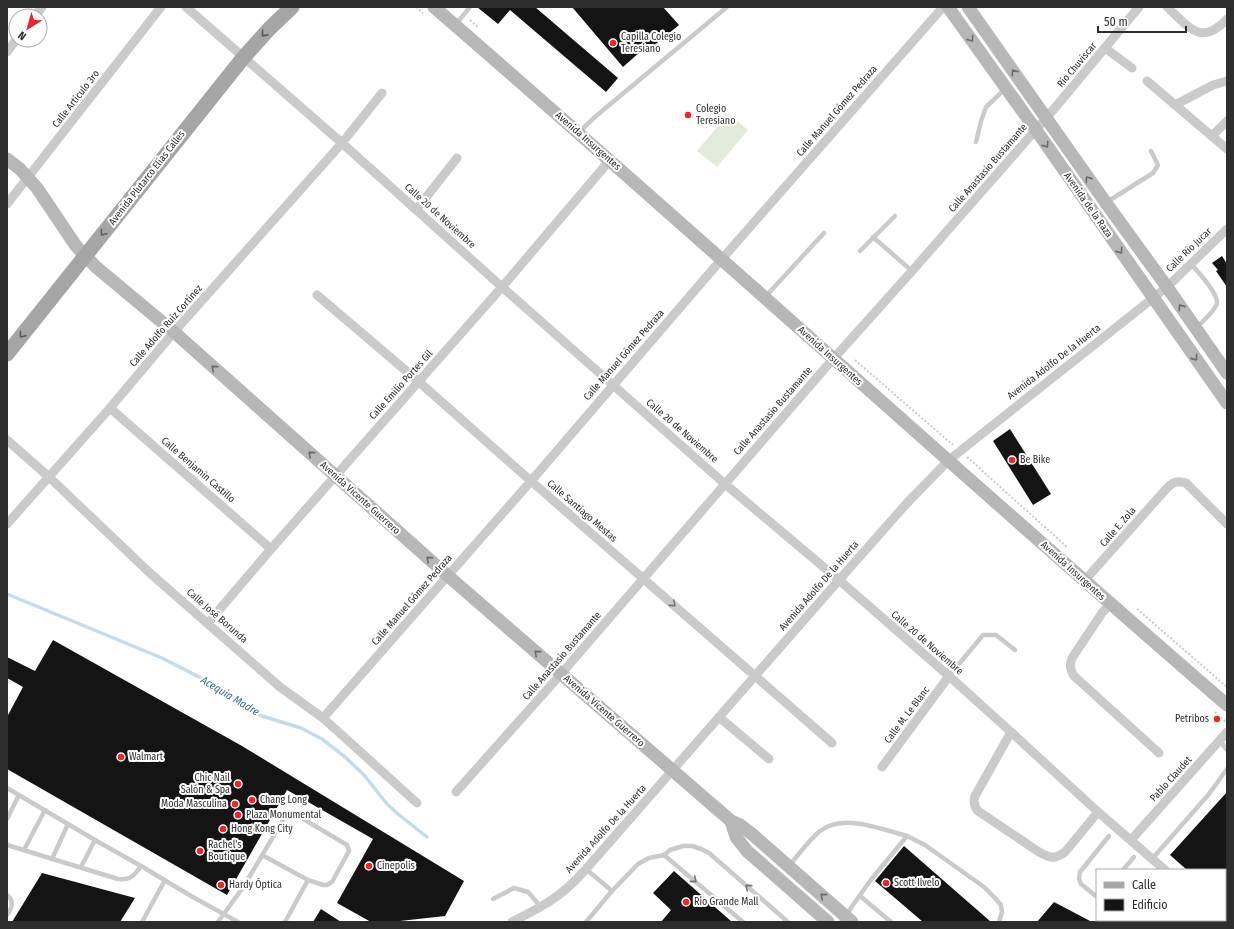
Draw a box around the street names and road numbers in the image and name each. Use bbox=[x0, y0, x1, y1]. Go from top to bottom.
street label: Río Chuviscar bbox=[1054, 39, 1100, 90]
street label: Calle Manuel Gómez Pedraza bbox=[794, 63, 880, 159]
street label: Calle Artículo 3ro bbox=[49, 67, 102, 130]
street label: Avenida Insurgentes bbox=[553, 109, 623, 173]
street label: Calle Anastasio Bustamante bbox=[946, 121, 1030, 215]
street label: Avenida Plutarco Elías Calles bbox=[106, 128, 188, 228]
street label: Avenida de la Raza bbox=[1061, 170, 1115, 240]
street label: Calle 20 de Noviembre bbox=[402, 181, 478, 251]
street label: Calle Río Jucar bbox=[1163, 224, 1215, 275]
street label: Calle Adolfo Ruíz Cortínez bbox=[126, 282, 205, 369]
street label: Calle Manuel Gómez Pedraza bbox=[581, 307, 667, 403]
street label: Avenida Adolfo De la Huerta bbox=[1005, 322, 1103, 402]
street label: Avenida Insurgentes bbox=[795, 324, 865, 388]
street label: Calle Emilio Portes Gil bbox=[367, 348, 436, 422]
street label: Calle Anastasio Bustamante bbox=[731, 364, 815, 458]
street label: Calle 20 de Noviembre bbox=[644, 397, 720, 466]
street label: Calle Benjamín Castillo bbox=[159, 434, 238, 505]
street label: Avenida Vicente Guerrero bbox=[318, 459, 402, 537]
street label: Calle Santiago Mestas bbox=[545, 477, 619, 545]
street label: Calle E. Zola bbox=[1097, 505, 1139, 549]
street label: Avenida Adolfo De la Huerta bbox=[777, 539, 861, 633]
street label: Avenida Insurgentes bbox=[1038, 539, 1108, 603]
street label: Calle Manuel Gómez Pedraza bbox=[369, 552, 455, 648]
street label: Calle José Borunda bbox=[184, 586, 250, 646]
street label: Calle Anastasio Bustamante bbox=[520, 609, 604, 703]
street label: Calle 20 de Noviembre bbox=[889, 609, 965, 678]
street label: Avenida Vicente Guerrero bbox=[561, 673, 647, 749]
street label: Calle M. Le Blanc bbox=[882, 684, 933, 746]
street label: Pablo Claudet bbox=[1148, 753, 1195, 804]
street label: Avenida Adolfo De la Huerta bbox=[563, 782, 649, 876]

